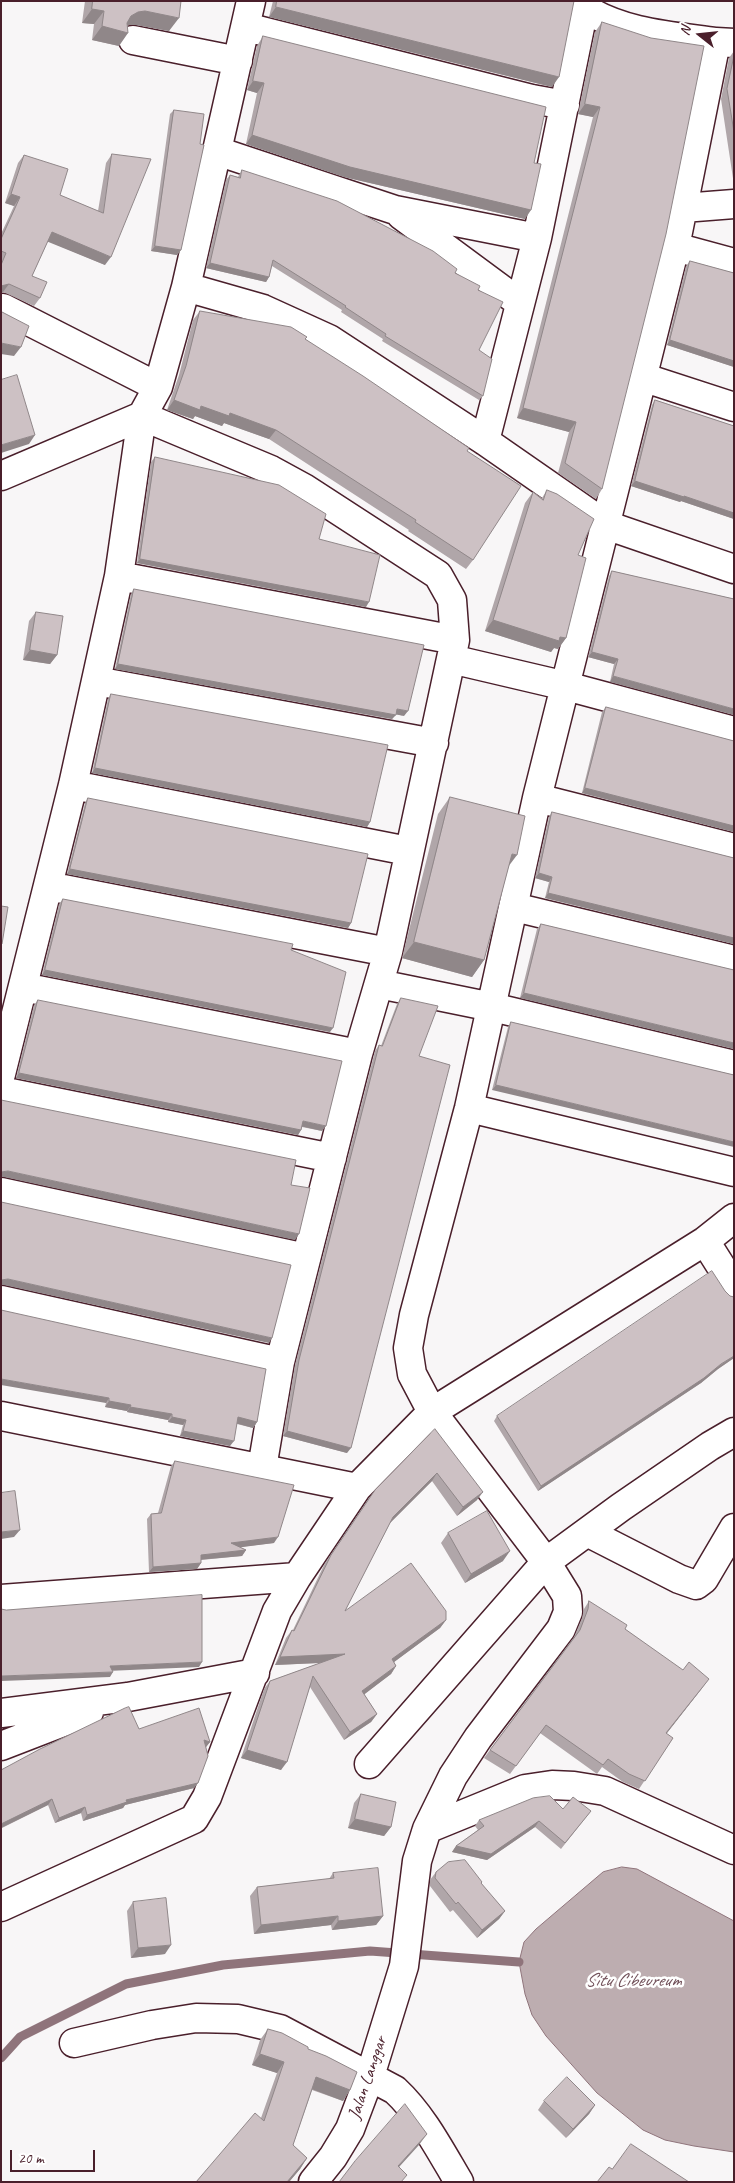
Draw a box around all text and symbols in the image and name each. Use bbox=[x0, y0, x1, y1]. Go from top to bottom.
north arrow bbox=[675, 10, 725, 60]
text: N bbox=[676, 24, 694, 37]
water label: Situ Cibeureum bbox=[585, 1970, 681, 1992]
street label: Jalan Langgar bbox=[344, 2034, 392, 2122]
scale bar bbox=[12, 2140, 98, 2172]
text: 20 m bbox=[18, 2149, 44, 2168]

